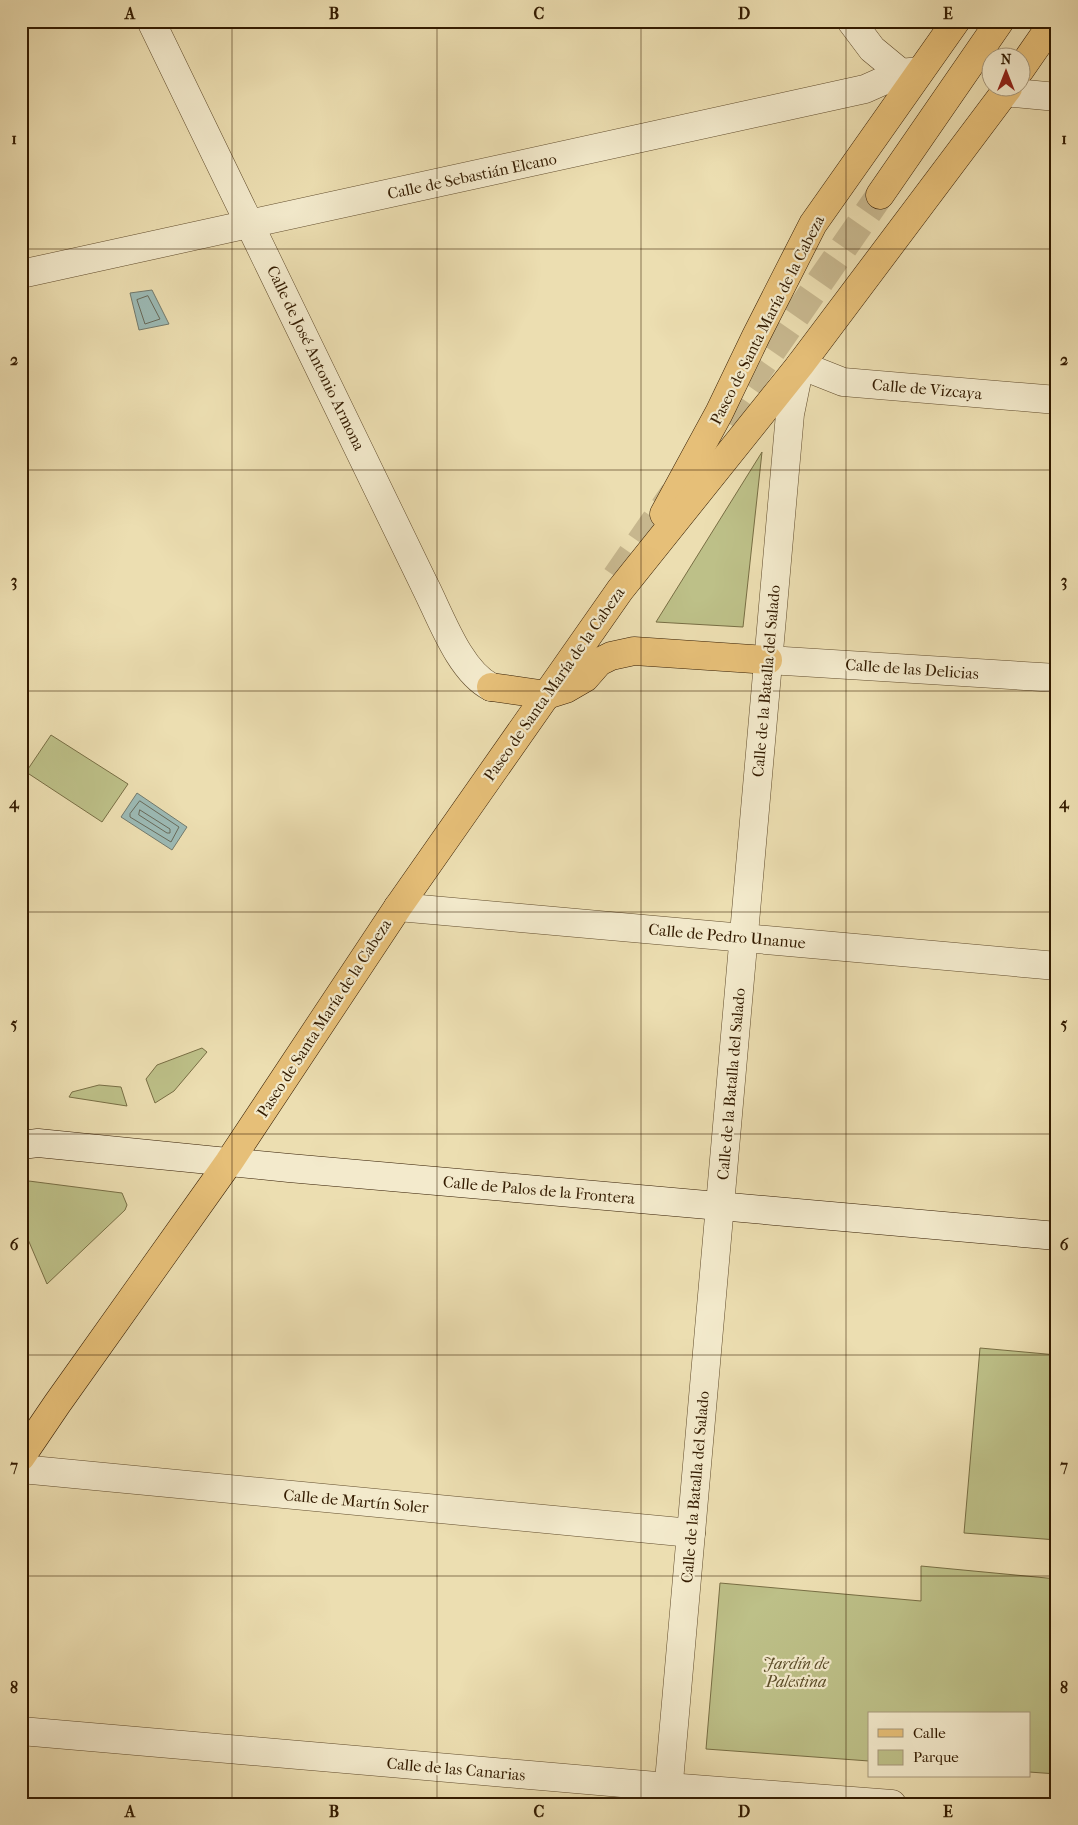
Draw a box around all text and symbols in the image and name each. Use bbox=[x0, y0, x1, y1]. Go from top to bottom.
text: A bbox=[124, 4, 136, 23]
text: B bbox=[329, 4, 339, 23]
text: C bbox=[534, 4, 545, 23]
text: D bbox=[738, 4, 750, 23]
text: E bbox=[943, 4, 953, 23]
north arrow bbox=[980, 48, 1030, 98]
text: N bbox=[1001, 51, 1012, 68]
text: 1 bbox=[11, 129, 17, 148]
text: 1 bbox=[1061, 129, 1067, 148]
street label: Calle de Sebastián Elcano bbox=[386, 149, 558, 203]
street label: Paseo de Santa María de la Cabeza bbox=[706, 212, 828, 428]
street label: Calle de José Antonio Armona bbox=[263, 263, 369, 454]
text: 2 bbox=[10, 350, 18, 369]
text: 2 bbox=[1060, 350, 1068, 369]
street label: Calle de Vizcaya bbox=[871, 375, 983, 403]
text: 3 bbox=[11, 571, 17, 591]
text: 3 bbox=[1061, 571, 1067, 591]
street label: Paseo de Santa María de la Cabeza bbox=[480, 583, 629, 785]
street label: Calle de la Batalla del Salado bbox=[748, 584, 784, 778]
street label: Calle de las Delicias bbox=[845, 655, 979, 683]
text: 4 bbox=[8, 793, 20, 813]
text: 4 bbox=[1058, 793, 1070, 813]
street label: Paseo de Santa María de la Cabeza bbox=[253, 915, 396, 1121]
street label: Calle de Pedro Unanue bbox=[648, 920, 806, 952]
street label: Calle de la Batalla del Salado bbox=[713, 987, 749, 1181]
text: 5 bbox=[11, 1014, 18, 1033]
text: 5 bbox=[1061, 1014, 1068, 1033]
street label: Calle de Palos de la Frontera bbox=[442, 1172, 636, 1208]
text: 6 bbox=[10, 1235, 19, 1254]
text: 6 bbox=[1060, 1235, 1069, 1254]
street label: Calle de la Batalla del Salado bbox=[677, 1390, 713, 1584]
text: 7 bbox=[9, 1456, 18, 1475]
text: 7 bbox=[1059, 1456, 1068, 1475]
street label: Calle de Martín Soler bbox=[283, 1485, 430, 1517]
park label: Jardín de Palestina bbox=[763, 1654, 830, 1691]
text: 8 bbox=[10, 1678, 18, 1697]
text: 8 bbox=[1060, 1678, 1068, 1697]
legend bbox=[868, 1712, 1030, 1778]
text: Calle bbox=[913, 1724, 946, 1742]
text: Parque bbox=[913, 1748, 959, 1766]
street label: Calle de las Canarias bbox=[386, 1753, 526, 1785]
text: A bbox=[124, 1802, 136, 1821]
text: B bbox=[329, 1802, 339, 1821]
text: C bbox=[534, 1802, 545, 1821]
text: D bbox=[738, 1802, 750, 1821]
text: E bbox=[943, 1802, 953, 1821]

